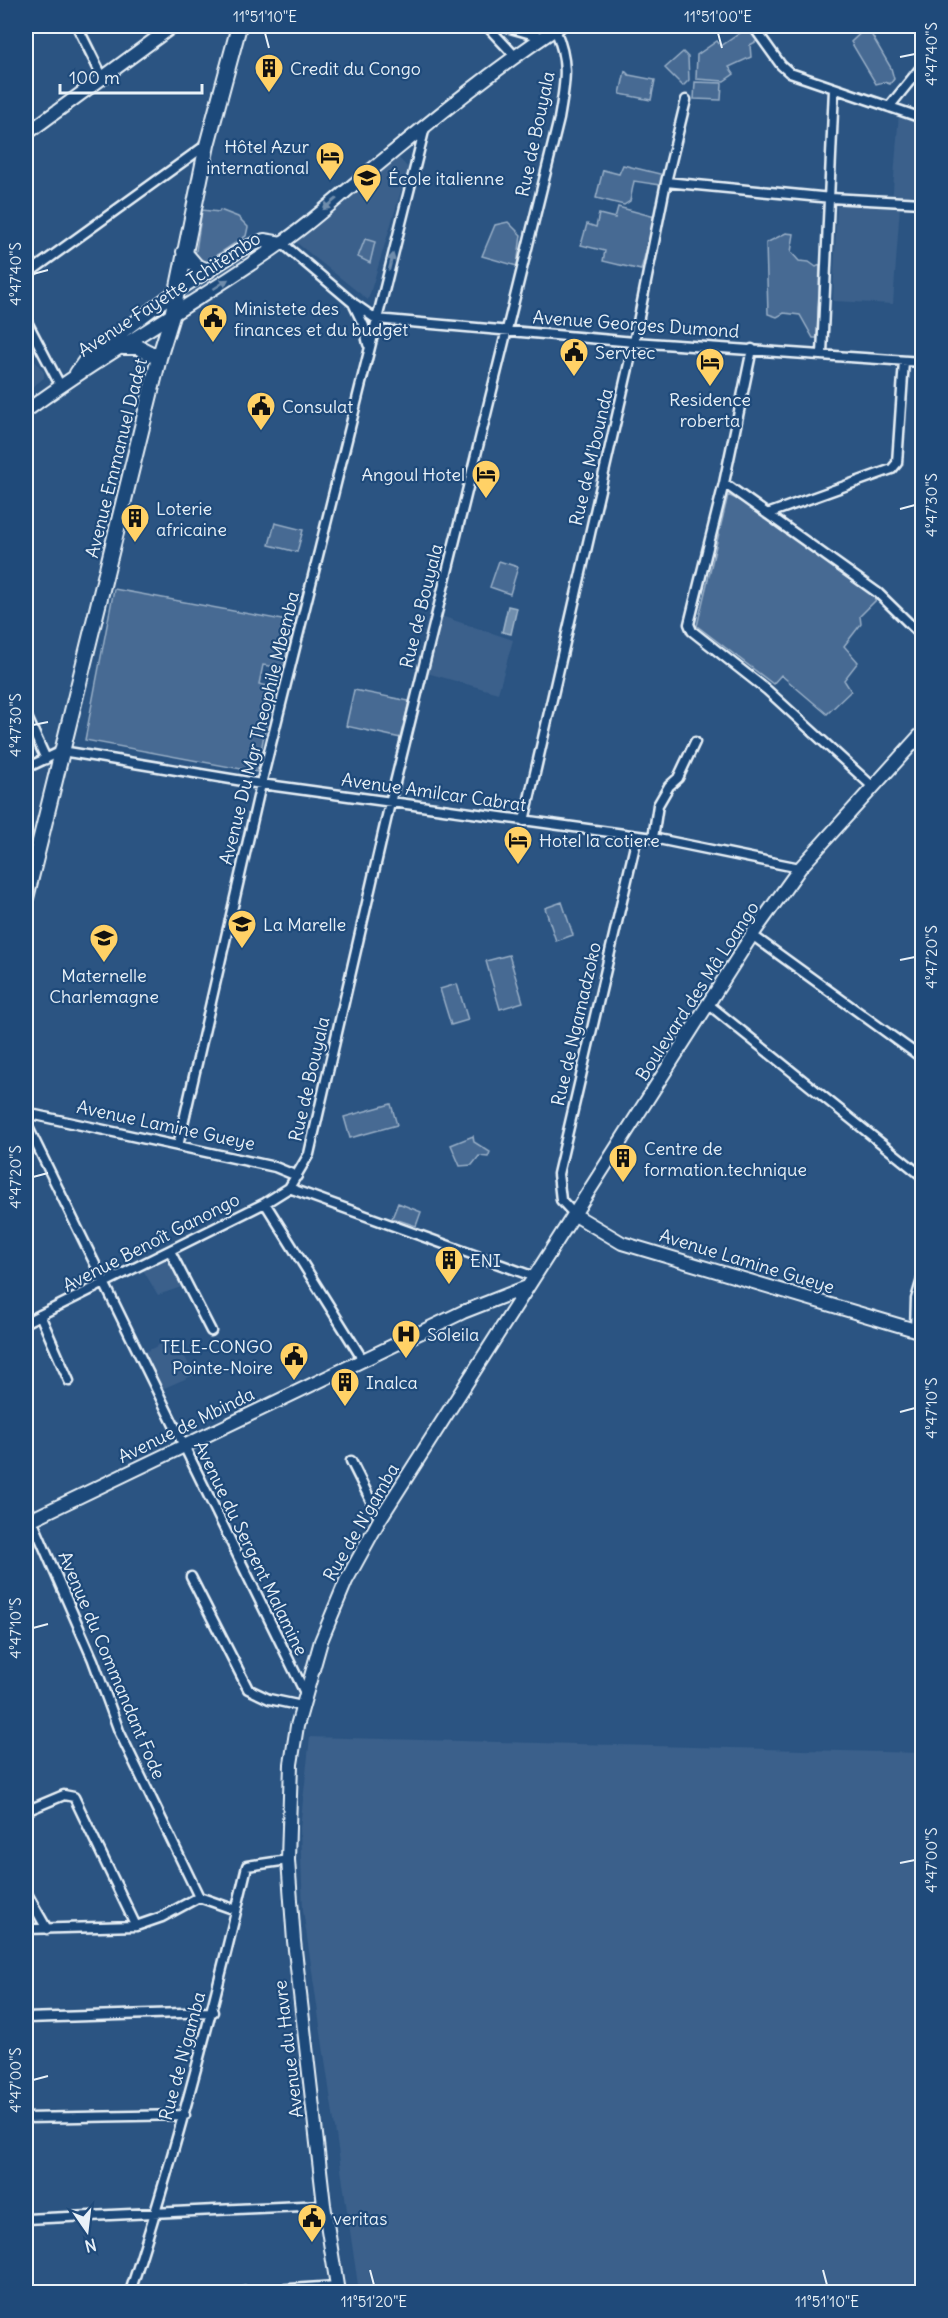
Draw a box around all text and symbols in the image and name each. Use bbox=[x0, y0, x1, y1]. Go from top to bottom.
text: 11°51'10"E bbox=[233, 7, 297, 26]
text: 11°51'00"E bbox=[684, 7, 752, 26]
text: 4°47'40"S bbox=[922, 22, 941, 86]
building icon: Credit du Congo bbox=[253, 52, 285, 94]
scale bar bbox=[60, 57, 202, 95]
place label: Credit du Congo bbox=[290, 57, 421, 80]
text: 100 m bbox=[69, 66, 120, 89]
street label: Rue de Bouyala bbox=[511, 69, 559, 199]
place label: Hôtel Azur international bbox=[206, 135, 310, 179]
hotel icon: Hôtel Azur international bbox=[314, 140, 346, 182]
school or university icon: École italienne bbox=[351, 162, 383, 204]
place label: École italienne bbox=[388, 167, 504, 190]
one-way arrow bbox=[323, 197, 338, 209]
street label: Avenue Fayette Tchitembo bbox=[73, 226, 265, 362]
text: 4°47'40"S bbox=[6, 242, 25, 306]
one-way arrow bbox=[386, 253, 396, 271]
one-way arrow bbox=[213, 278, 229, 289]
place label: Ministete des finances et du budget bbox=[234, 297, 408, 341]
public building icon: Ministete des finances et du budget bbox=[197, 302, 229, 344]
street label: Avenue Georges Dumond bbox=[532, 305, 740, 343]
public building icon: Servtec bbox=[558, 336, 590, 378]
place label: Servtec bbox=[595, 341, 656, 364]
hotel icon: Residence roberta bbox=[694, 346, 726, 388]
street label: Avenue Emmanuel Dadet bbox=[80, 356, 152, 560]
street label: Rue de M'bounda bbox=[564, 386, 618, 528]
place label: Residence roberta bbox=[669, 388, 751, 432]
public building icon: Consulat bbox=[245, 390, 277, 432]
place label: Consulat bbox=[282, 395, 353, 418]
hotel icon: Angoul Hotel bbox=[470, 458, 502, 500]
place label: Angoul Hotel bbox=[362, 463, 465, 486]
text: 4°47'30"S bbox=[922, 473, 941, 537]
place label: Loterie africaine bbox=[156, 497, 227, 541]
building icon: Loterie africaine bbox=[119, 502, 151, 544]
street label: Rue de Bouyala bbox=[394, 541, 448, 671]
street label: Avenue Du Mgr Theophile Mbemba bbox=[214, 589, 304, 867]
text: 4°47'30"S bbox=[6, 693, 25, 757]
street label: Avenue Amilcar Cabrat bbox=[340, 768, 528, 816]
hotel icon: Hotel la cotiere bbox=[502, 824, 534, 866]
place label: Hotel la cotiere bbox=[539, 829, 660, 852]
street label: Boulevard des Mâ Loango bbox=[630, 897, 764, 1085]
school or university icon: La Marelle bbox=[226, 908, 258, 950]
place label: La Marelle bbox=[263, 913, 346, 936]
school or university icon: Maternelle Charlemagne bbox=[88, 922, 120, 964]
text: 4°47'20"S bbox=[922, 925, 941, 989]
street label: Rue de Ngamadzoko bbox=[546, 940, 606, 1108]
place label: Maternelle Charlemagne bbox=[49, 964, 159, 1008]
street label: Rue de Bouyala bbox=[283, 1014, 335, 1144]
street label: Avenue Lamine Gueye bbox=[75, 1095, 257, 1155]
place label: Centre de formation.technique bbox=[644, 1137, 807, 1181]
building icon: Centre de formation.technique bbox=[607, 1142, 639, 1184]
text: 4°47'20"S bbox=[6, 1145, 25, 1209]
street label: Avenue Benoît Ganongo bbox=[59, 1187, 243, 1297]
street label: Avenue Lamine Gueye bbox=[657, 1223, 837, 1299]
building icon: ENI bbox=[433, 1244, 465, 1286]
place label: ENI bbox=[470, 1249, 501, 1272]
hospital icon: Soleila bbox=[390, 1318, 422, 1360]
place label: Soleila bbox=[427, 1323, 479, 1346]
place label: TELE-CONGO Pointe-Noire bbox=[161, 1335, 273, 1379]
public building icon: TELE-CONGO Pointe-Noire bbox=[278, 1340, 310, 1382]
building icon: Inalca bbox=[329, 1366, 361, 1408]
place label: Inalca bbox=[366, 1371, 418, 1394]
text: 4°47'10"S bbox=[922, 1377, 941, 1439]
street label: Avenue de Mbinda bbox=[114, 1382, 258, 1468]
street label: Avenue du Sergent Malamine bbox=[189, 1437, 313, 1659]
street label: Rue de N'gamba bbox=[318, 1459, 404, 1585]
street label: Avenue du Commandant Fode bbox=[54, 1548, 170, 1782]
text: 4°47'10"S bbox=[6, 1597, 25, 1659]
text: 4°47'00"S bbox=[922, 1827, 941, 1893]
street label: Avenue du Havre bbox=[268, 1979, 308, 2119]
street label: Rue de N'gamba bbox=[154, 1989, 210, 2123]
text: 4°47'00"S bbox=[6, 2047, 25, 2113]
north arrow bbox=[57, 2201, 117, 2261]
public building icon: veritas bbox=[296, 2202, 328, 2244]
place label: veritas bbox=[333, 2207, 387, 2230]
text: N bbox=[83, 2235, 98, 2257]
text: 11°51'20"E bbox=[341, 2292, 407, 2311]
text: 11°51'10"E bbox=[795, 2292, 859, 2311]

